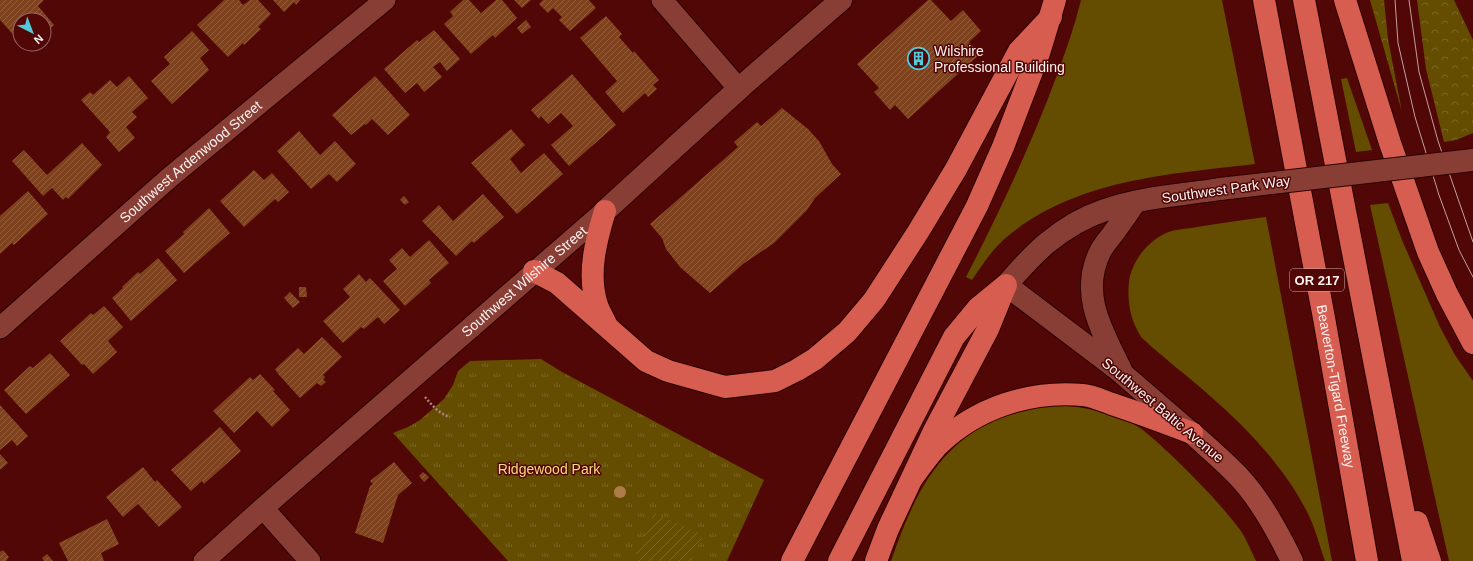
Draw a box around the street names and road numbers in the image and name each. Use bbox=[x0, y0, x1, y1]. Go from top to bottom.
street label: Southwest Ardenwood Street bbox=[116, 97, 265, 226]
street label: Southwest Park Way bbox=[1161, 172, 1291, 206]
street label: Southwest Wilshire Street bbox=[458, 223, 590, 340]
road number: OR 217 bbox=[1290, 269, 1344, 291]
street label: Beaverton-Tigard Freeway bbox=[1314, 303, 1358, 469]
street label: Southwest Baltic Avenue bbox=[1099, 354, 1227, 466]

